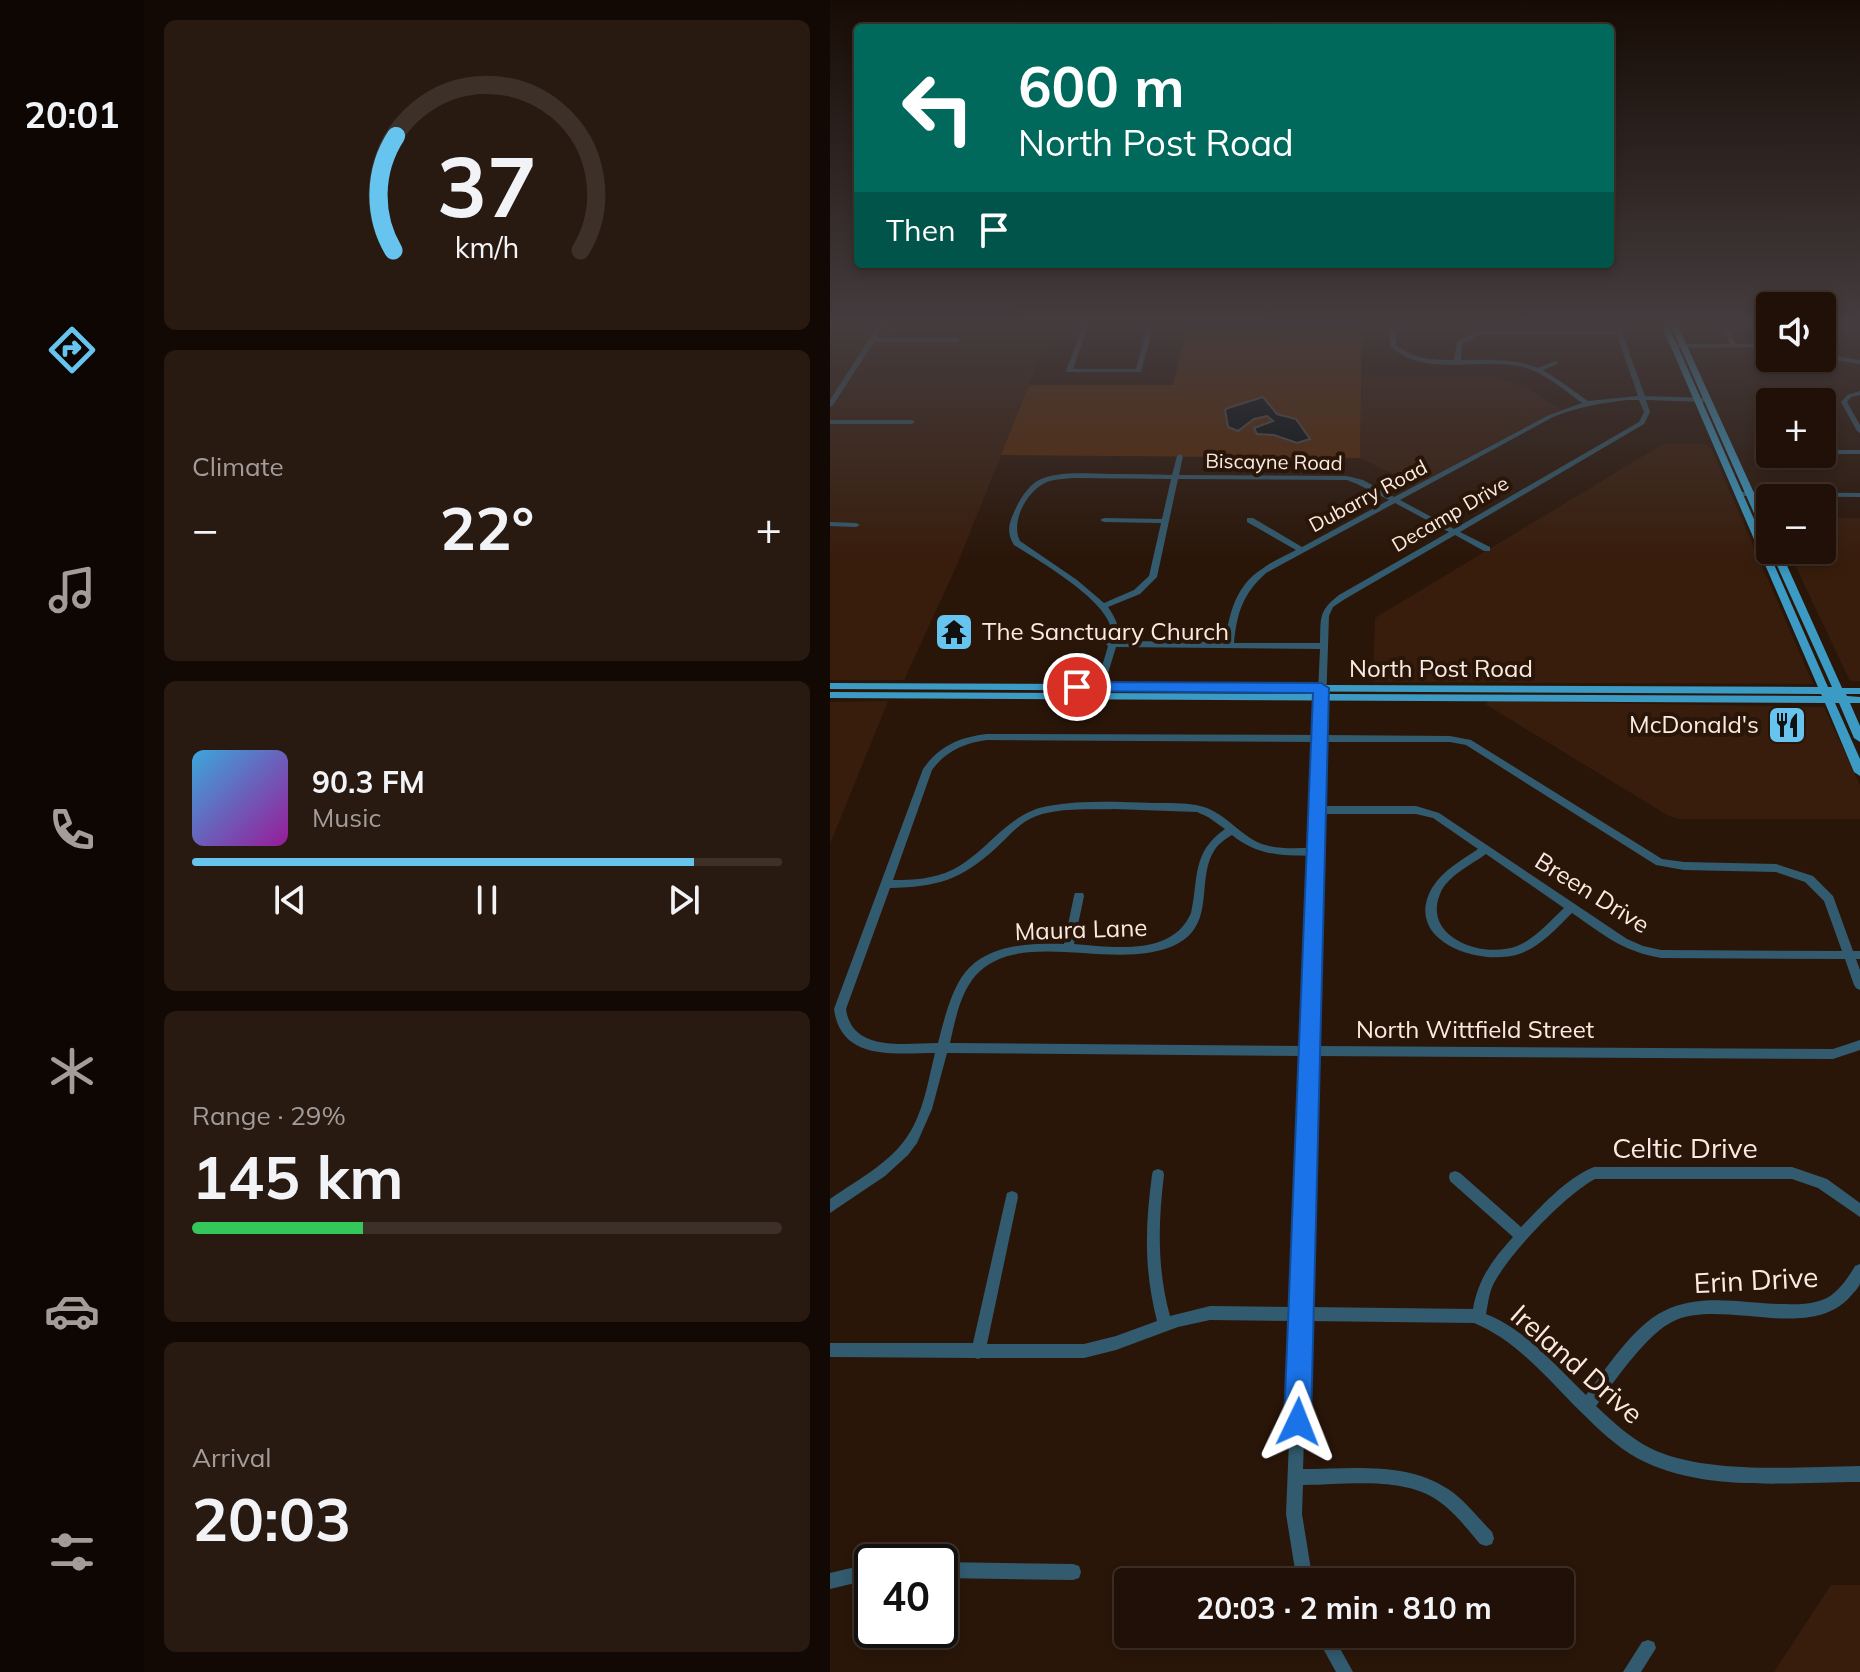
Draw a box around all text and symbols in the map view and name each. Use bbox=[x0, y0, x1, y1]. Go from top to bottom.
text: 600 m bbox=[1018, 51, 1185, 121]
icon: left bbox=[886, 56, 990, 160]
text: 20:01 bbox=[24, 92, 120, 137]
text: North Post Road bbox=[1018, 120, 1294, 165]
text: 37 bbox=[437, 133, 537, 238]
icon: arrive bbox=[972, 208, 1016, 252]
text: Then bbox=[886, 211, 956, 249]
text: km/h bbox=[455, 229, 519, 265]
map controls bbox=[1756, 292, 1836, 564]
button: sound bbox=[1756, 292, 1836, 372]
icon: directions bbox=[44, 322, 100, 378]
button: + bbox=[1756, 388, 1836, 468]
street label: Biscayne Road bbox=[1205, 448, 1343, 475]
text: Climate bbox=[192, 450, 284, 483]
street label: Dubarry Road bbox=[1304, 454, 1431, 537]
street label: Decamp Drive bbox=[1387, 470, 1513, 557]
button: − bbox=[1756, 484, 1836, 564]
text: 22° bbox=[440, 490, 534, 565]
text: − bbox=[192, 501, 218, 556]
text: + bbox=[756, 501, 782, 556]
icon: music bbox=[44, 562, 100, 618]
temple icon: The Sanctuary Church bbox=[933, 611, 975, 653]
place label: The Sanctuary Church bbox=[982, 616, 1229, 646]
pin bbox=[1043, 653, 1111, 721]
street label: North Post Road bbox=[1349, 653, 1533, 683]
icon: arrive bbox=[1055, 665, 1099, 709]
restaurant icon: McDonald's bbox=[1766, 704, 1808, 746]
place label: McDonald's bbox=[1629, 709, 1759, 739]
text: 90.3 FM bbox=[312, 763, 425, 801]
text: Music bbox=[312, 801, 381, 834]
icon: phone bbox=[44, 802, 100, 858]
street label: Breen Drive bbox=[1530, 845, 1655, 939]
icon: previous bbox=[268, 878, 312, 922]
icon: pause bbox=[465, 878, 509, 922]
icon: next bbox=[662, 878, 706, 922]
street label: Maura Lane bbox=[1014, 912, 1148, 946]
street label: North Wittfield Street bbox=[1356, 1014, 1594, 1044]
icon: climate bbox=[44, 1043, 100, 1099]
text: Range · 29% bbox=[192, 1099, 346, 1132]
street label: Celtic Drive bbox=[1612, 1130, 1758, 1165]
text: 145 km bbox=[192, 1139, 404, 1214]
street label: Erin Drive bbox=[1693, 1259, 1819, 1300]
icon: car bbox=[44, 1283, 100, 1339]
street label: Ireland Drive bbox=[1504, 1297, 1651, 1431]
position arrow bbox=[1256, 1380, 1340, 1464]
text: Arrival bbox=[192, 1441, 272, 1474]
text: 20:03 bbox=[192, 1481, 351, 1556]
icon: filters bbox=[44, 1524, 100, 1580]
speed limit sign: 40 bbox=[854, 1544, 958, 1648]
text: 20:03 · 2 min · 810 m bbox=[1196, 1589, 1492, 1627]

